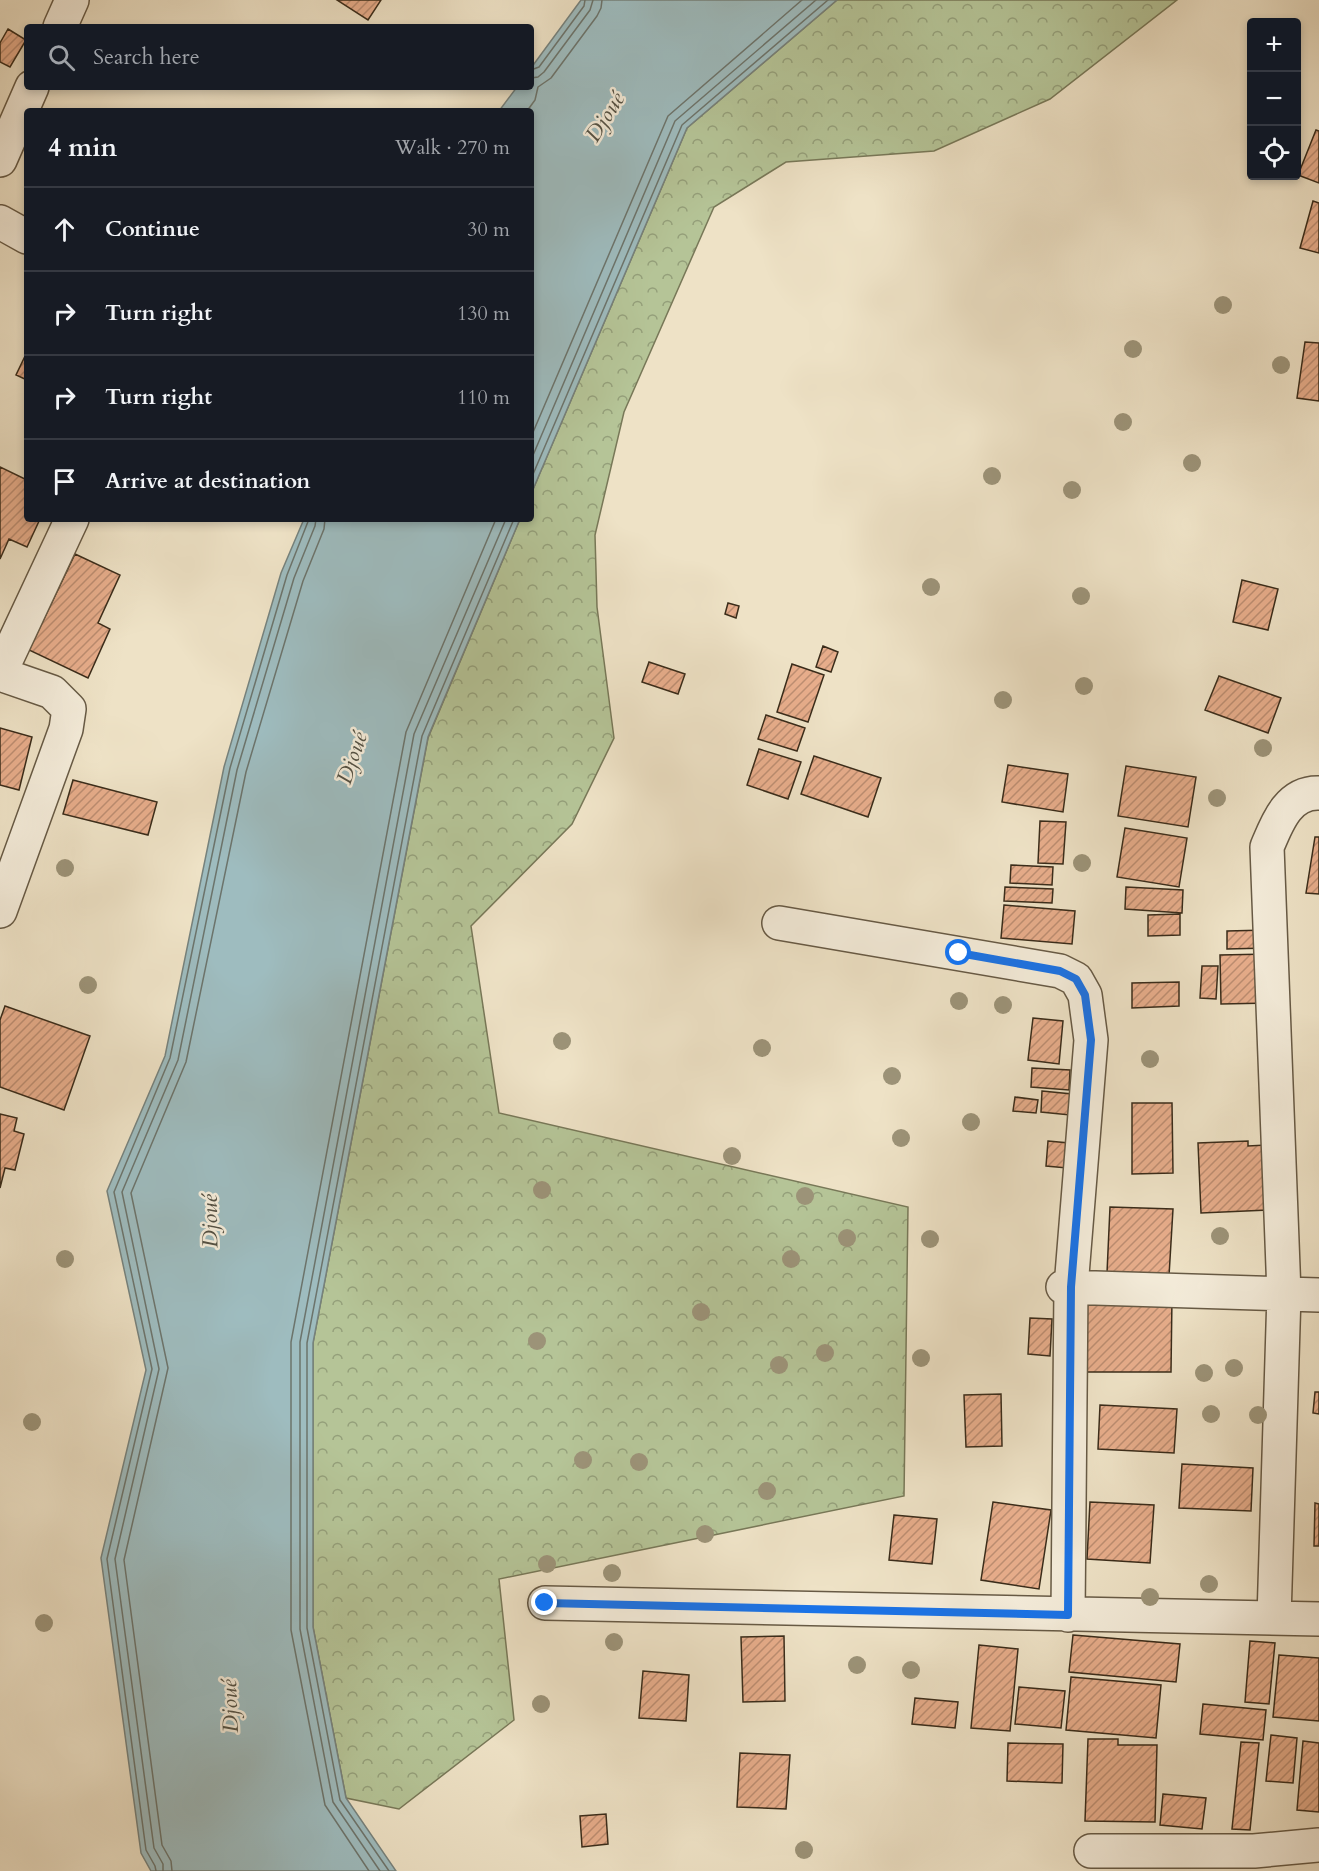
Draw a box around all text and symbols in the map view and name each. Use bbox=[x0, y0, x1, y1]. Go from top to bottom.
map controls bbox=[1247, 18, 1301, 180]
button: + bbox=[1247, 18, 1301, 72]
search box bbox=[24, 24, 534, 90]
icon: search bbox=[45, 41, 78, 74]
text: Search here bbox=[93, 42, 200, 72]
button: − bbox=[1247, 72, 1301, 126]
water label: Djoué bbox=[578, 85, 633, 148]
button: locate bbox=[1247, 126, 1301, 180]
text: 4 min bbox=[48, 130, 117, 165]
text: Walk · 270 m bbox=[395, 134, 510, 161]
icon: ahead bbox=[48, 213, 81, 246]
text: Continue bbox=[105, 214, 200, 244]
text: 30 m bbox=[467, 216, 510, 243]
icon: right bbox=[48, 297, 81, 330]
text: Turn right bbox=[105, 298, 212, 328]
text: 130 m bbox=[457, 300, 510, 327]
icon: right bbox=[48, 381, 81, 414]
text: Turn right bbox=[105, 382, 212, 412]
text: 110 m bbox=[457, 384, 510, 411]
icon: arrive bbox=[48, 465, 81, 498]
text: Arrive at destination bbox=[105, 466, 310, 496]
water label: Djoué bbox=[329, 726, 375, 788]
route start bbox=[945, 939, 971, 965]
water label: Djoué bbox=[195, 1192, 225, 1248]
route end bbox=[531, 1589, 557, 1615]
water label: Djoué bbox=[214, 1677, 246, 1733]

